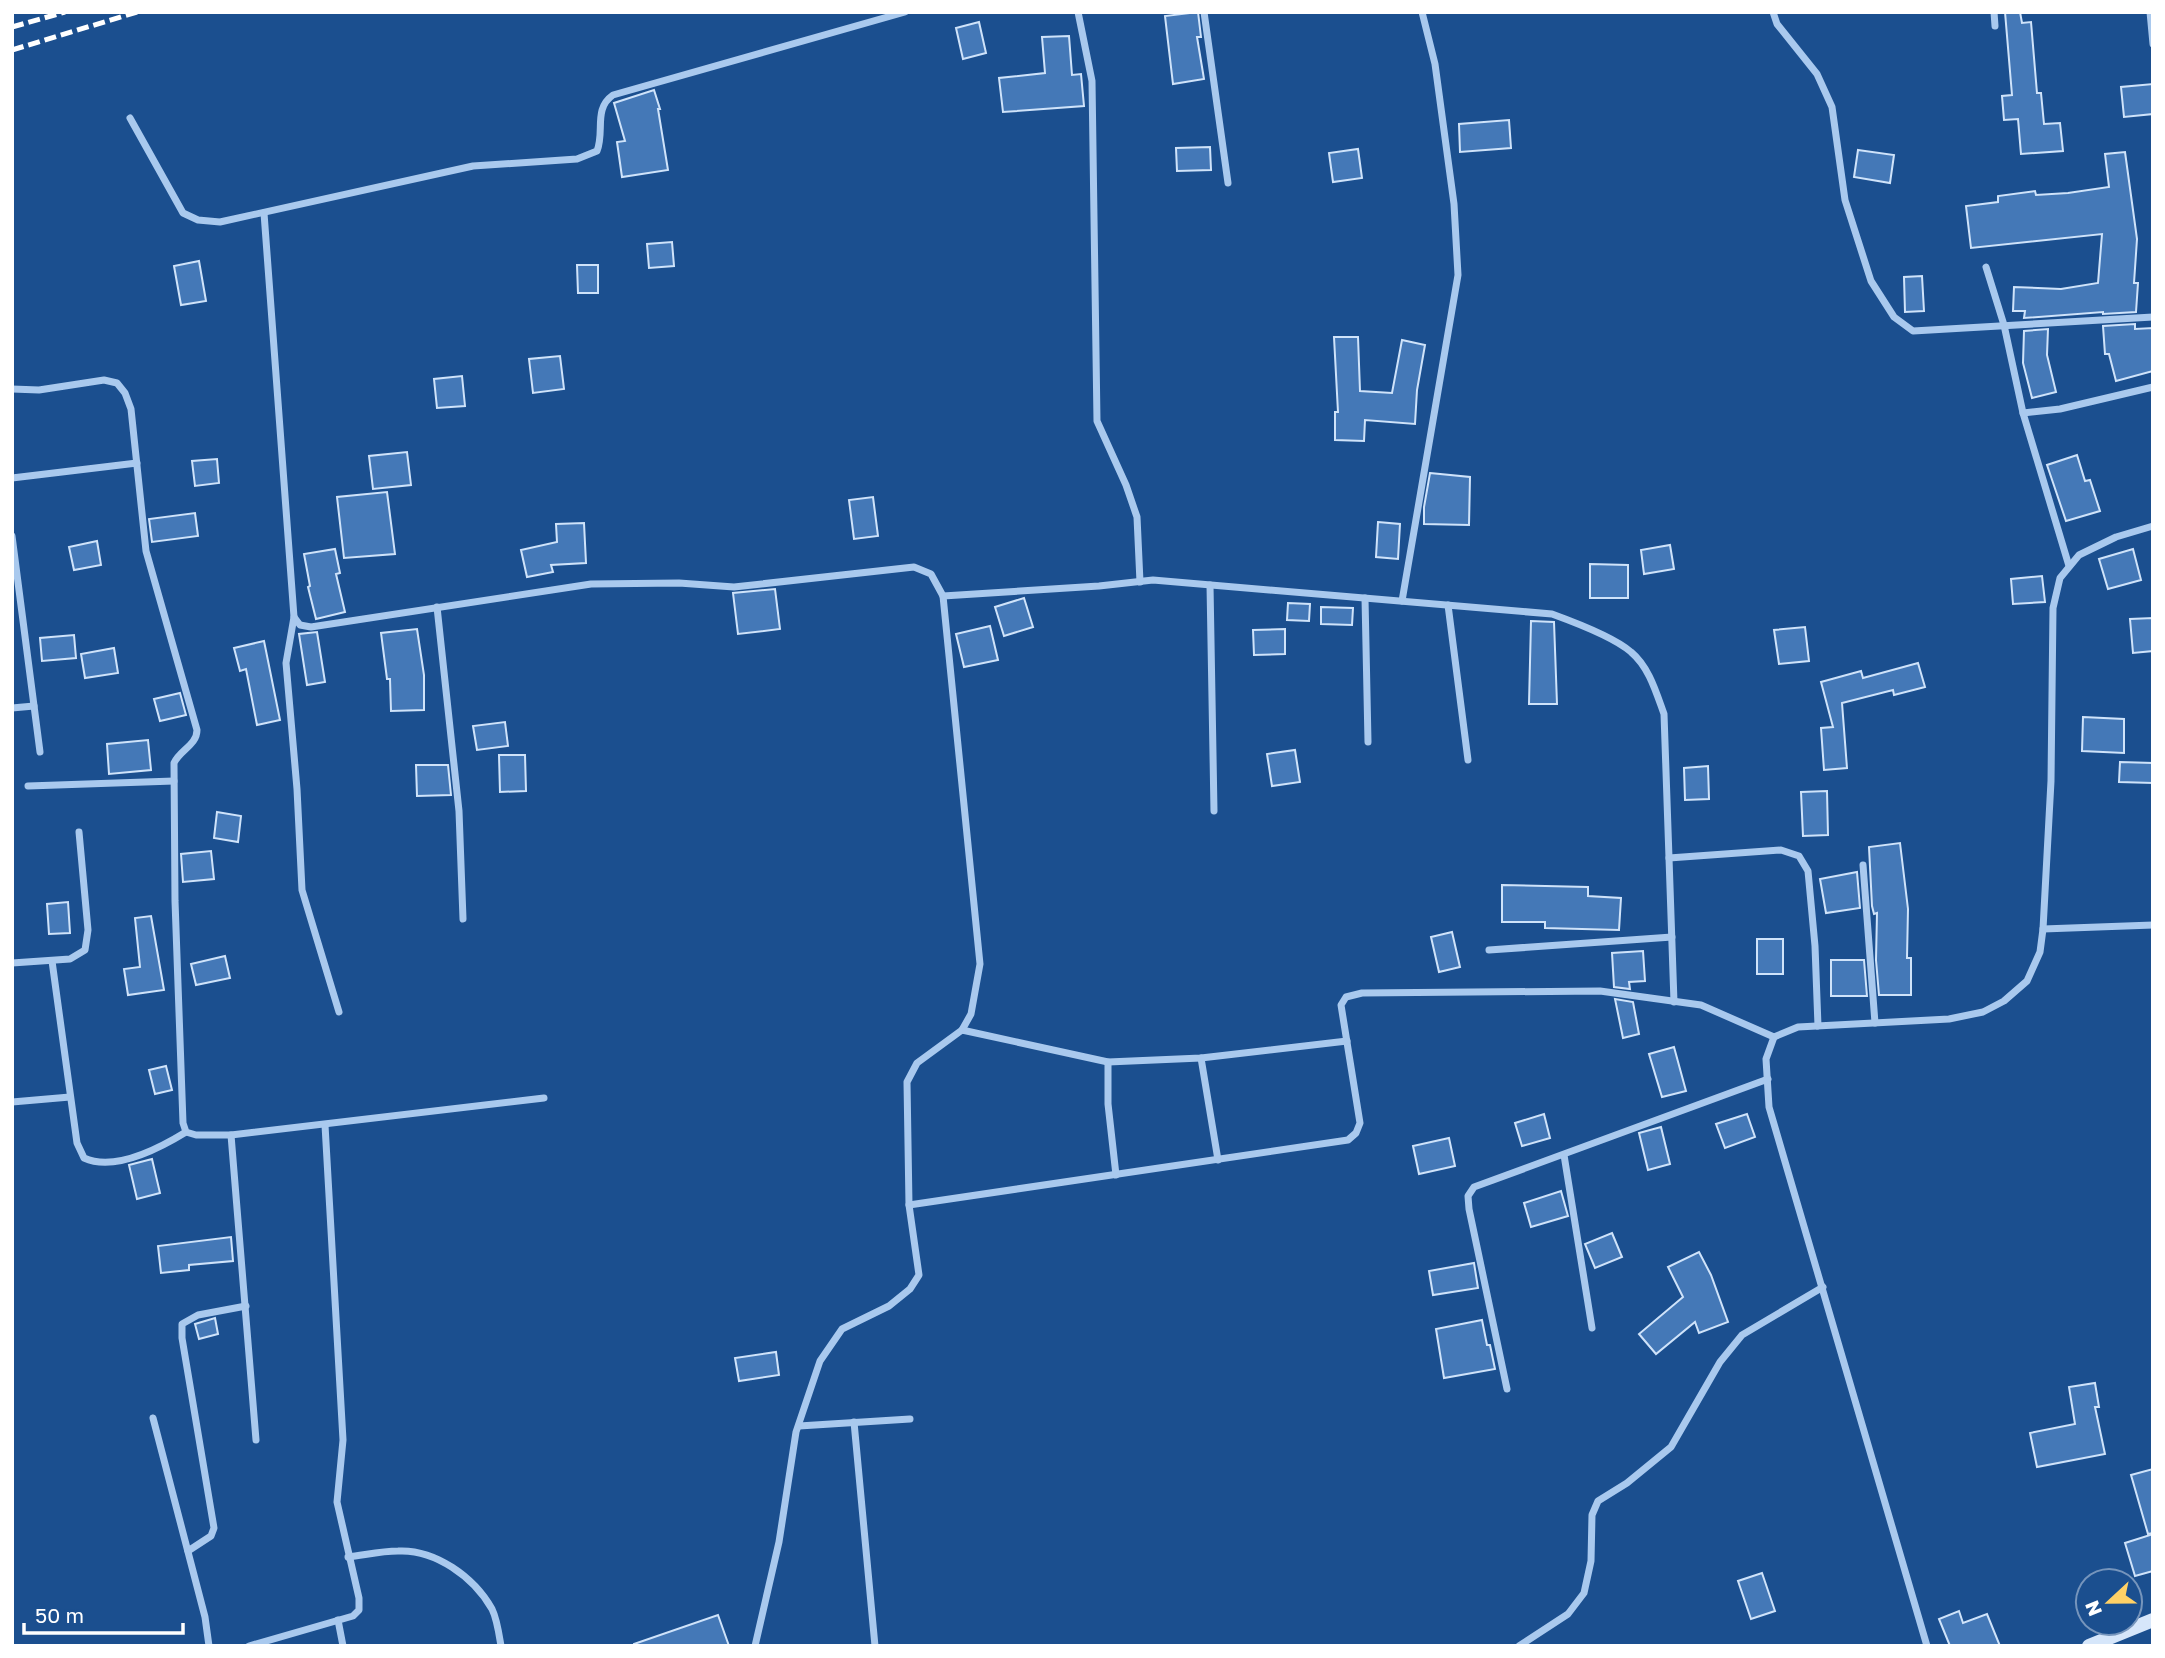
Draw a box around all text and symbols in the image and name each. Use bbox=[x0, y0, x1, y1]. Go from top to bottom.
north arrow bbox=[2074, 1567, 2144, 1637]
scale bar bbox=[24, 1592, 184, 1636]
text: N bbox=[2079, 1598, 2106, 1620]
text: 50 m bbox=[35, 1602, 84, 1628]

